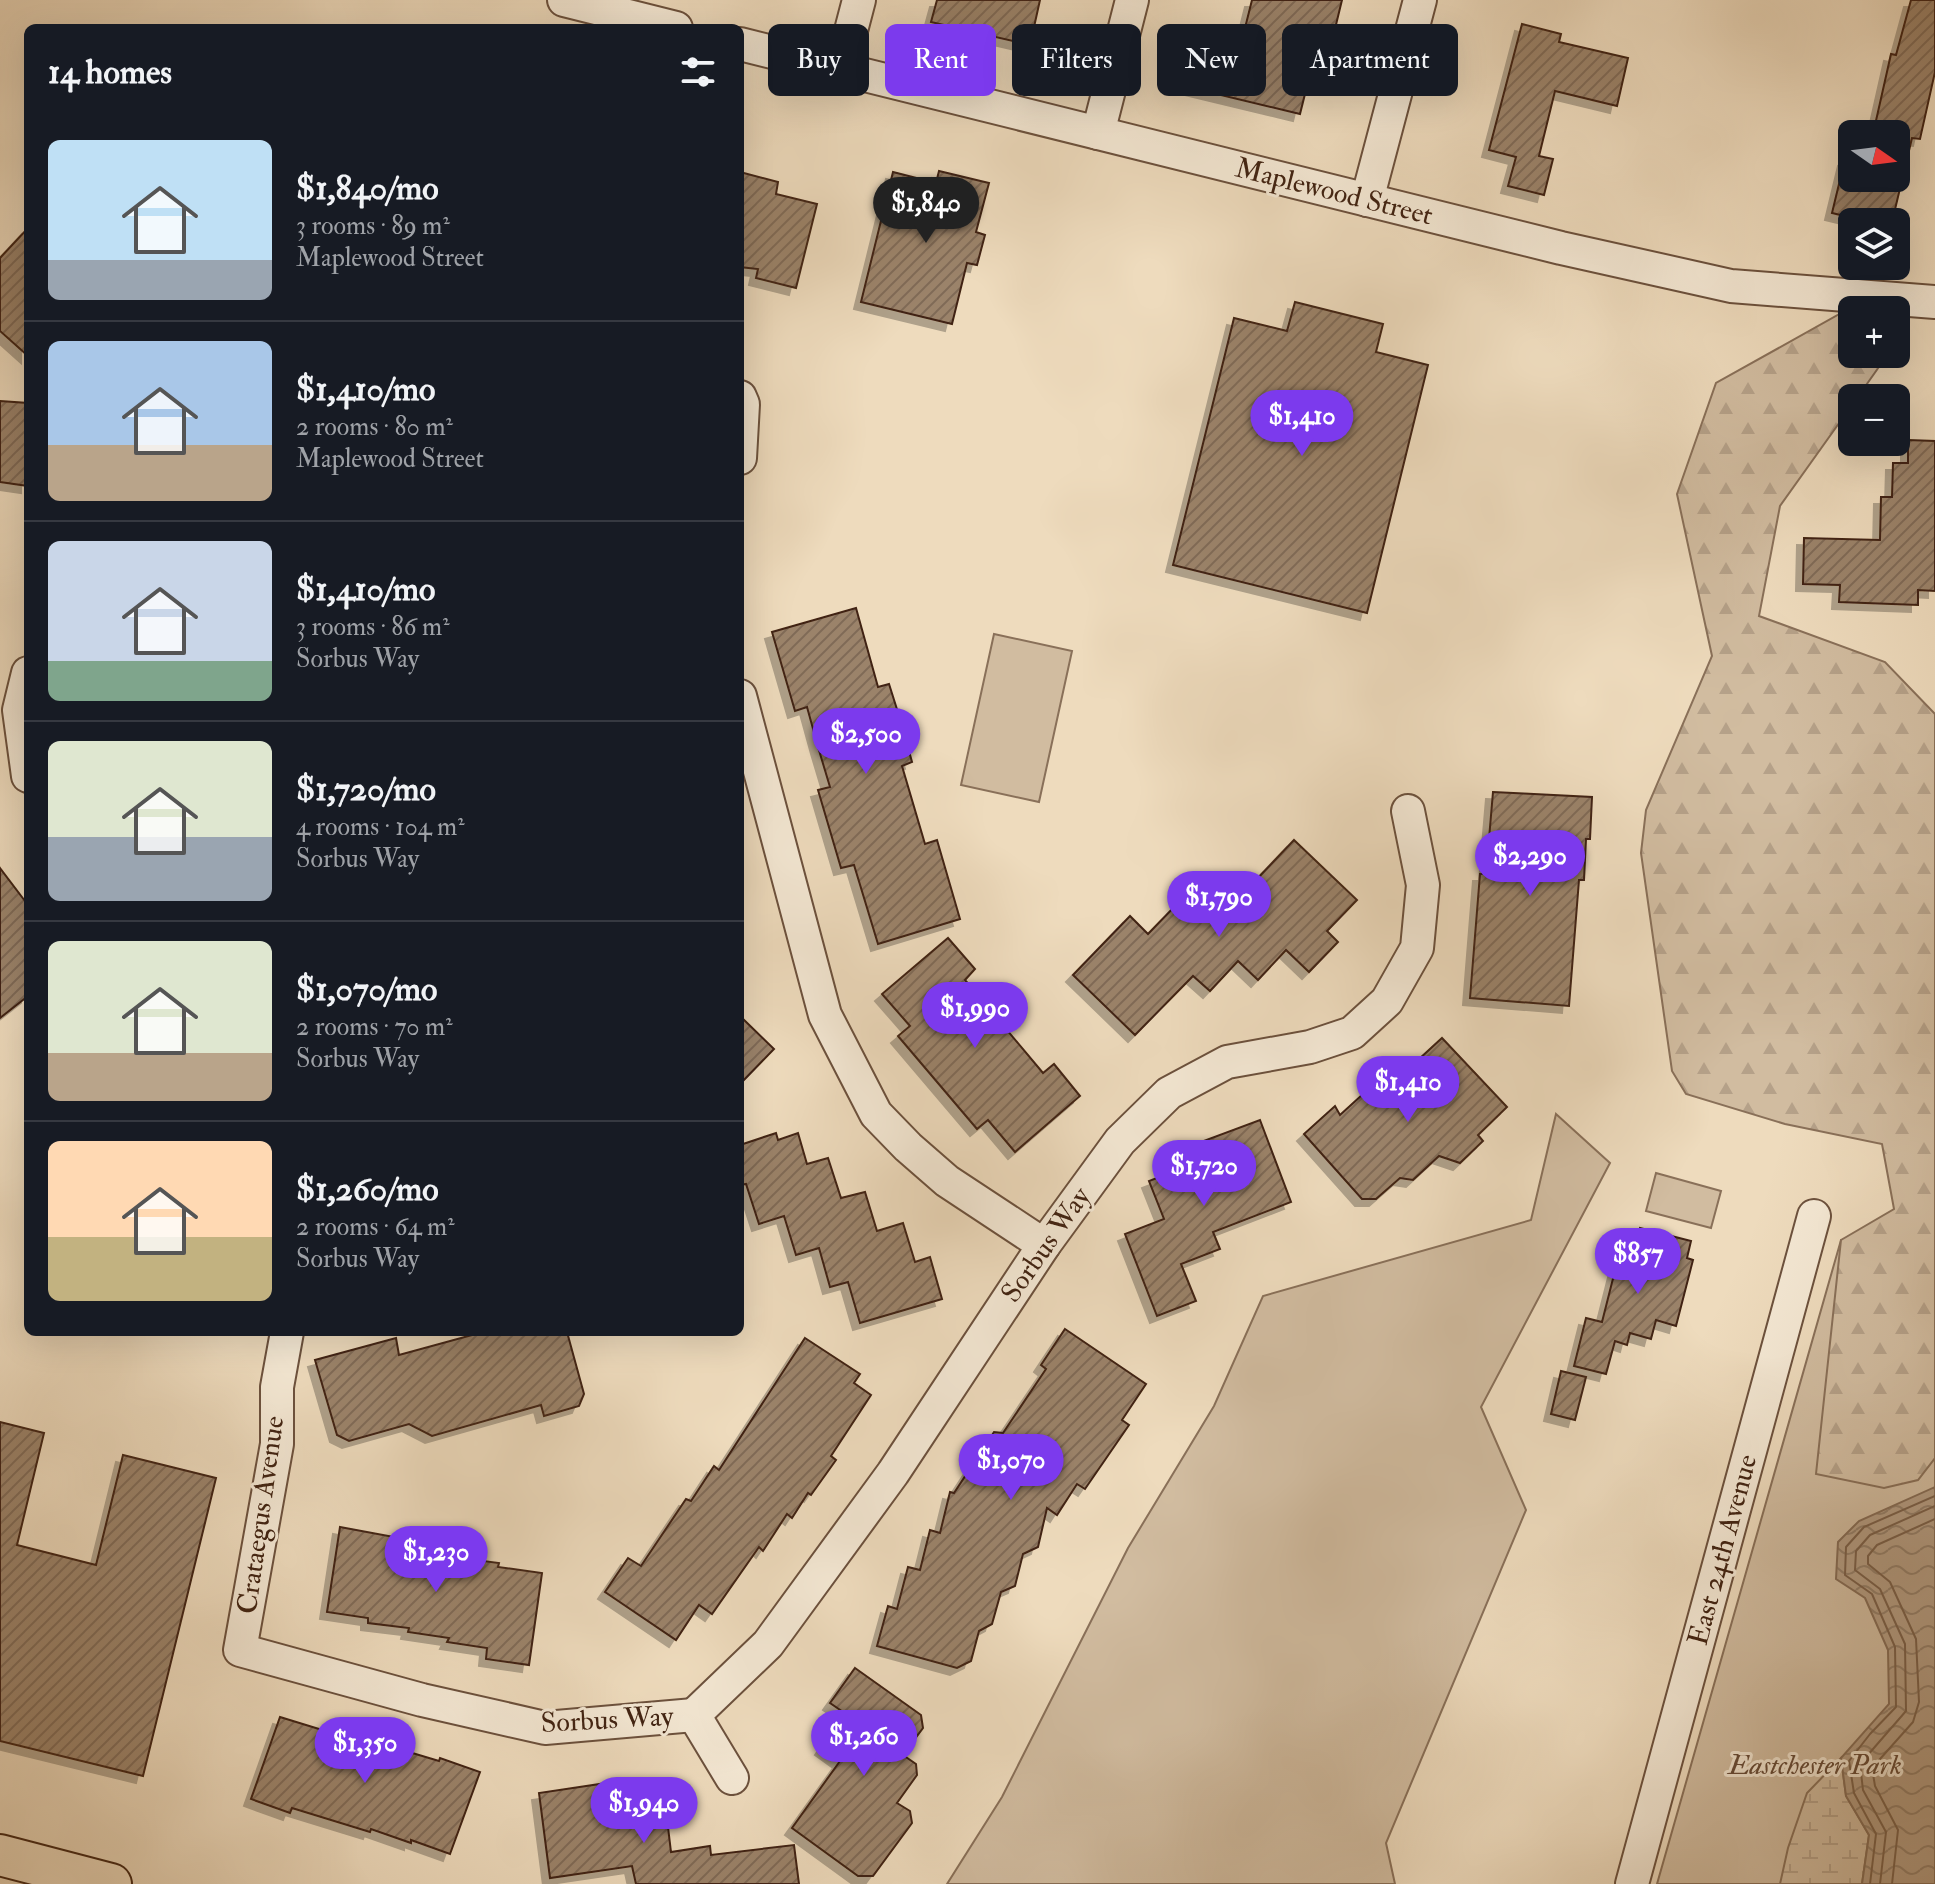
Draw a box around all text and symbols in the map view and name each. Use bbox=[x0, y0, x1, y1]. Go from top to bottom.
chip: Buy bbox=[768, 24, 869, 96]
chip: Rent bbox=[885, 24, 996, 96]
chip: Filters bbox=[1012, 24, 1141, 96]
chip: New bbox=[1157, 24, 1266, 96]
chip: Apartment bbox=[1282, 24, 1458, 96]
icon: filters bbox=[676, 50, 720, 94]
text: 14 homes bbox=[48, 51, 172, 94]
north arrow bbox=[1838, 120, 1910, 192]
map controls bbox=[1838, 120, 1910, 456]
street label: Maplewood Street bbox=[1232, 151, 1436, 233]
text: $1,840/mo bbox=[296, 167, 439, 210]
icon: home bbox=[112, 172, 208, 268]
pin: $1,840 bbox=[861, 177, 991, 245]
text: $1,840 bbox=[891, 187, 961, 219]
button: layers bbox=[1838, 208, 1910, 280]
text: 3 rooms · 89 m² bbox=[296, 210, 450, 242]
text: Maplewood Street bbox=[296, 242, 484, 274]
button: + bbox=[1838, 296, 1910, 368]
text: $1,410/mo bbox=[296, 368, 435, 411]
icon: home bbox=[112, 373, 208, 469]
button: − bbox=[1838, 384, 1910, 456]
pin: $1,410 bbox=[1237, 390, 1367, 458]
text: $1,410 bbox=[1268, 400, 1336, 432]
text: 2 rooms · 80 m² bbox=[296, 411, 453, 443]
text: Maplewood Street bbox=[296, 443, 484, 475]
text: $1,410/mo bbox=[296, 568, 435, 611]
icon: home bbox=[112, 573, 208, 669]
text: 3 rooms · 86 m² bbox=[296, 611, 450, 643]
text: Sorbus Way bbox=[296, 643, 419, 675]
pin: $2,500 bbox=[801, 708, 931, 776]
text: $2,500 bbox=[830, 718, 902, 750]
text: $1,720/mo bbox=[296, 768, 436, 811]
icon: home bbox=[112, 773, 208, 869]
text: 4 rooms · 104 m² bbox=[296, 811, 465, 843]
pin: $2,290 bbox=[1465, 830, 1595, 898]
text: $2,290 bbox=[1493, 840, 1567, 872]
text: Sorbus Way bbox=[296, 843, 419, 875]
pin: $1,790 bbox=[1154, 871, 1284, 939]
text: $1,790 bbox=[1185, 881, 1253, 913]
text: $1,070/mo bbox=[296, 968, 437, 1011]
icon: home bbox=[112, 973, 208, 1069]
pin: $1,990 bbox=[910, 982, 1040, 1050]
text: $1,990 bbox=[940, 992, 1010, 1024]
text: 2 rooms · 70 m² bbox=[296, 1011, 453, 1043]
text: Sorbus Way bbox=[296, 1043, 419, 1075]
pin: $1,410 bbox=[1343, 1056, 1473, 1124]
text: $1,410 bbox=[1374, 1066, 1442, 1098]
pin: $1,720 bbox=[1139, 1140, 1269, 1208]
text: $1,720 bbox=[1170, 1150, 1238, 1182]
text: $1,260/mo bbox=[296, 1168, 439, 1211]
icon: home bbox=[112, 1173, 208, 1269]
street label: Sorbus Way bbox=[994, 1180, 1099, 1309]
text: 2 rooms · 64 m² bbox=[296, 1211, 455, 1243]
pin: $857 bbox=[1591, 1228, 1685, 1296]
text: $857 bbox=[1613, 1238, 1663, 1270]
text: Sorbus Way bbox=[296, 1243, 419, 1275]
street label: Crataegus Avenue bbox=[230, 1413, 292, 1616]
pin: $1,070 bbox=[946, 1434, 1076, 1502]
text: $1,070 bbox=[977, 1444, 1045, 1476]
street label: East 24th Avenue bbox=[1681, 1450, 1765, 1649]
pin: $1,230 bbox=[371, 1526, 501, 1594]
text: $1,230 bbox=[403, 1536, 469, 1568]
street label: Sorbus Way bbox=[540, 1699, 675, 1741]
pin: $1,260 bbox=[799, 1710, 929, 1778]
pin: $1,350 bbox=[300, 1717, 430, 1785]
text: $1,260 bbox=[829, 1720, 899, 1752]
text: $1,350 bbox=[333, 1727, 397, 1759]
park label: Eastchester Park bbox=[1726, 1748, 1902, 1783]
pin: $1,940 bbox=[579, 1777, 709, 1845]
text: $1,940 bbox=[609, 1787, 679, 1819]

